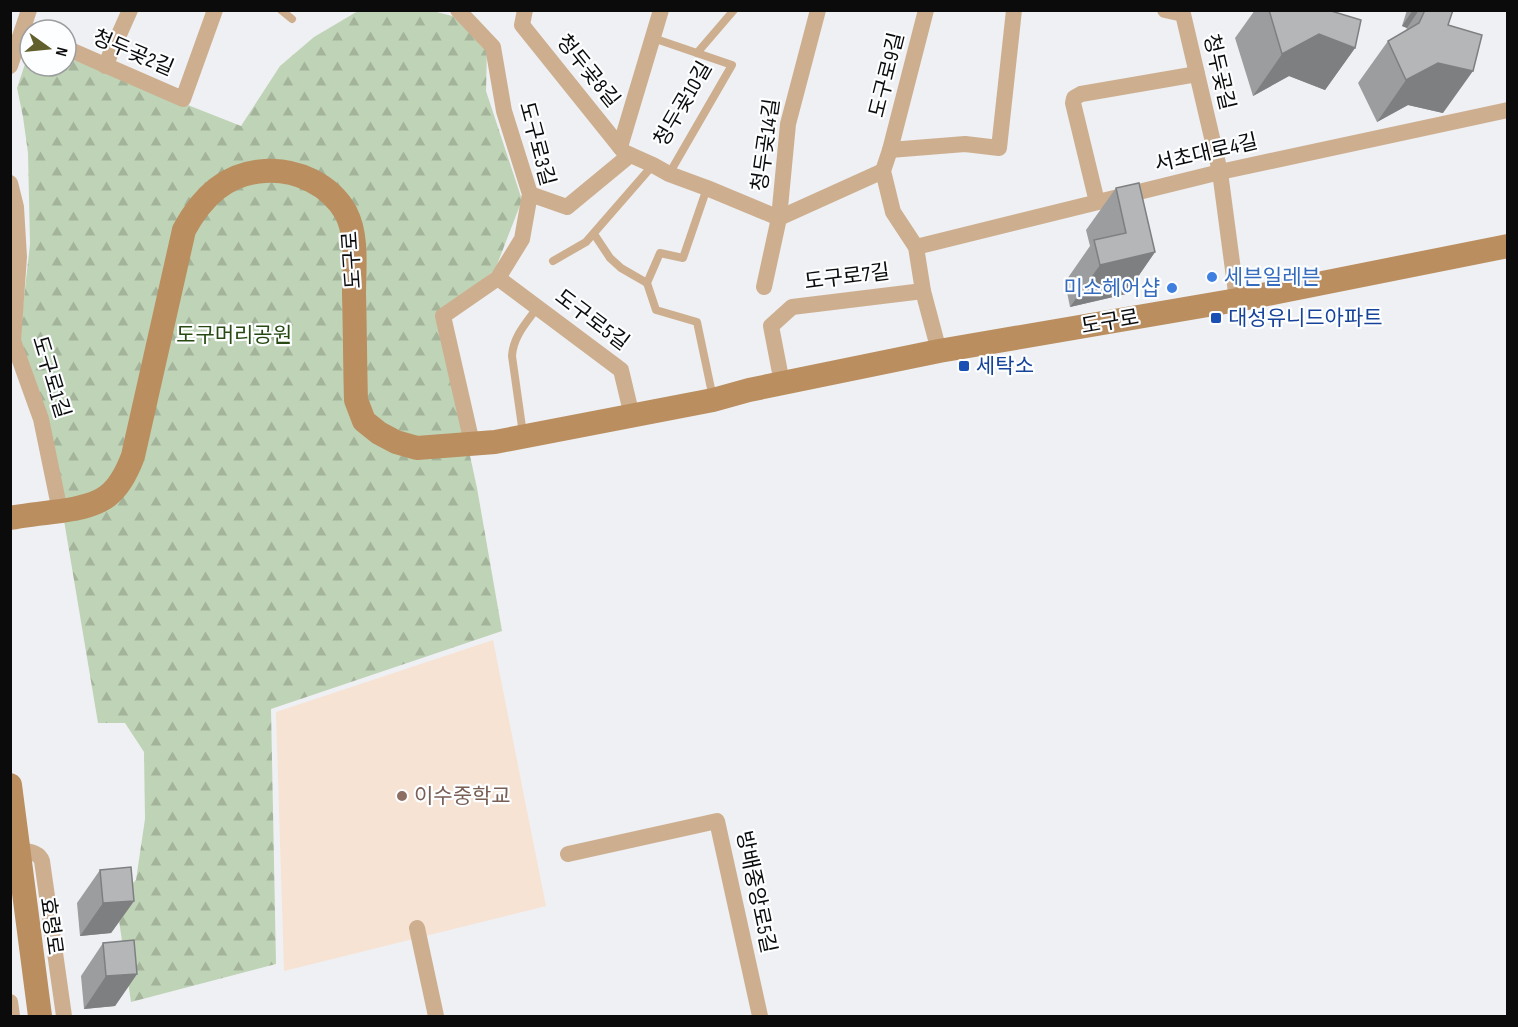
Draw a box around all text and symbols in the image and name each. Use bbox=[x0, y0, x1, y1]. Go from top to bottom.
north arrow bbox=[18, 18, 78, 78]
street label: 청두곶2길 bbox=[89, 25, 177, 81]
street label: 청두곶8길 bbox=[551, 30, 625, 112]
street label: 도구로9길 bbox=[864, 30, 910, 120]
street label: 청두곶길 bbox=[1198, 32, 1240, 112]
text: N bbox=[51, 45, 71, 58]
street label: 청두곶10길 bbox=[649, 57, 717, 151]
street label: 청두곶14길 bbox=[747, 97, 785, 193]
street label: 도구로3길 bbox=[514, 99, 560, 189]
street label: 서초대로4길 bbox=[1152, 129, 1260, 177]
street label: 도구로 bbox=[338, 230, 366, 290]
street label: 도구로7길 bbox=[803, 259, 891, 295]
place label: 세븐일레븐 bbox=[1224, 265, 1321, 290]
marker: 세븐일레븐 bbox=[1205, 270, 1219, 284]
place label: 미소헤어샵 bbox=[1063, 276, 1160, 301]
marker: 미소헤어샵 bbox=[1165, 281, 1179, 295]
street label: 도구로5길 bbox=[550, 284, 634, 356]
street label: 도구로 bbox=[1079, 305, 1141, 339]
place label: 대성유니드아파트 bbox=[1228, 306, 1383, 331]
marker: 대성유니드아파트 bbox=[1209, 311, 1223, 325]
park label: 도구머리공원 bbox=[176, 323, 292, 348]
street label: 도구로1길 bbox=[27, 333, 75, 421]
place label: 세탁소 bbox=[976, 354, 1034, 379]
marker: 세탁소 bbox=[957, 359, 971, 373]
place label: 이수중학교 bbox=[414, 784, 511, 809]
marker: 이수중학교 bbox=[395, 789, 409, 803]
street label: 방배중앙로5길 bbox=[731, 829, 781, 955]
street label: 효령로 bbox=[35, 896, 67, 956]

